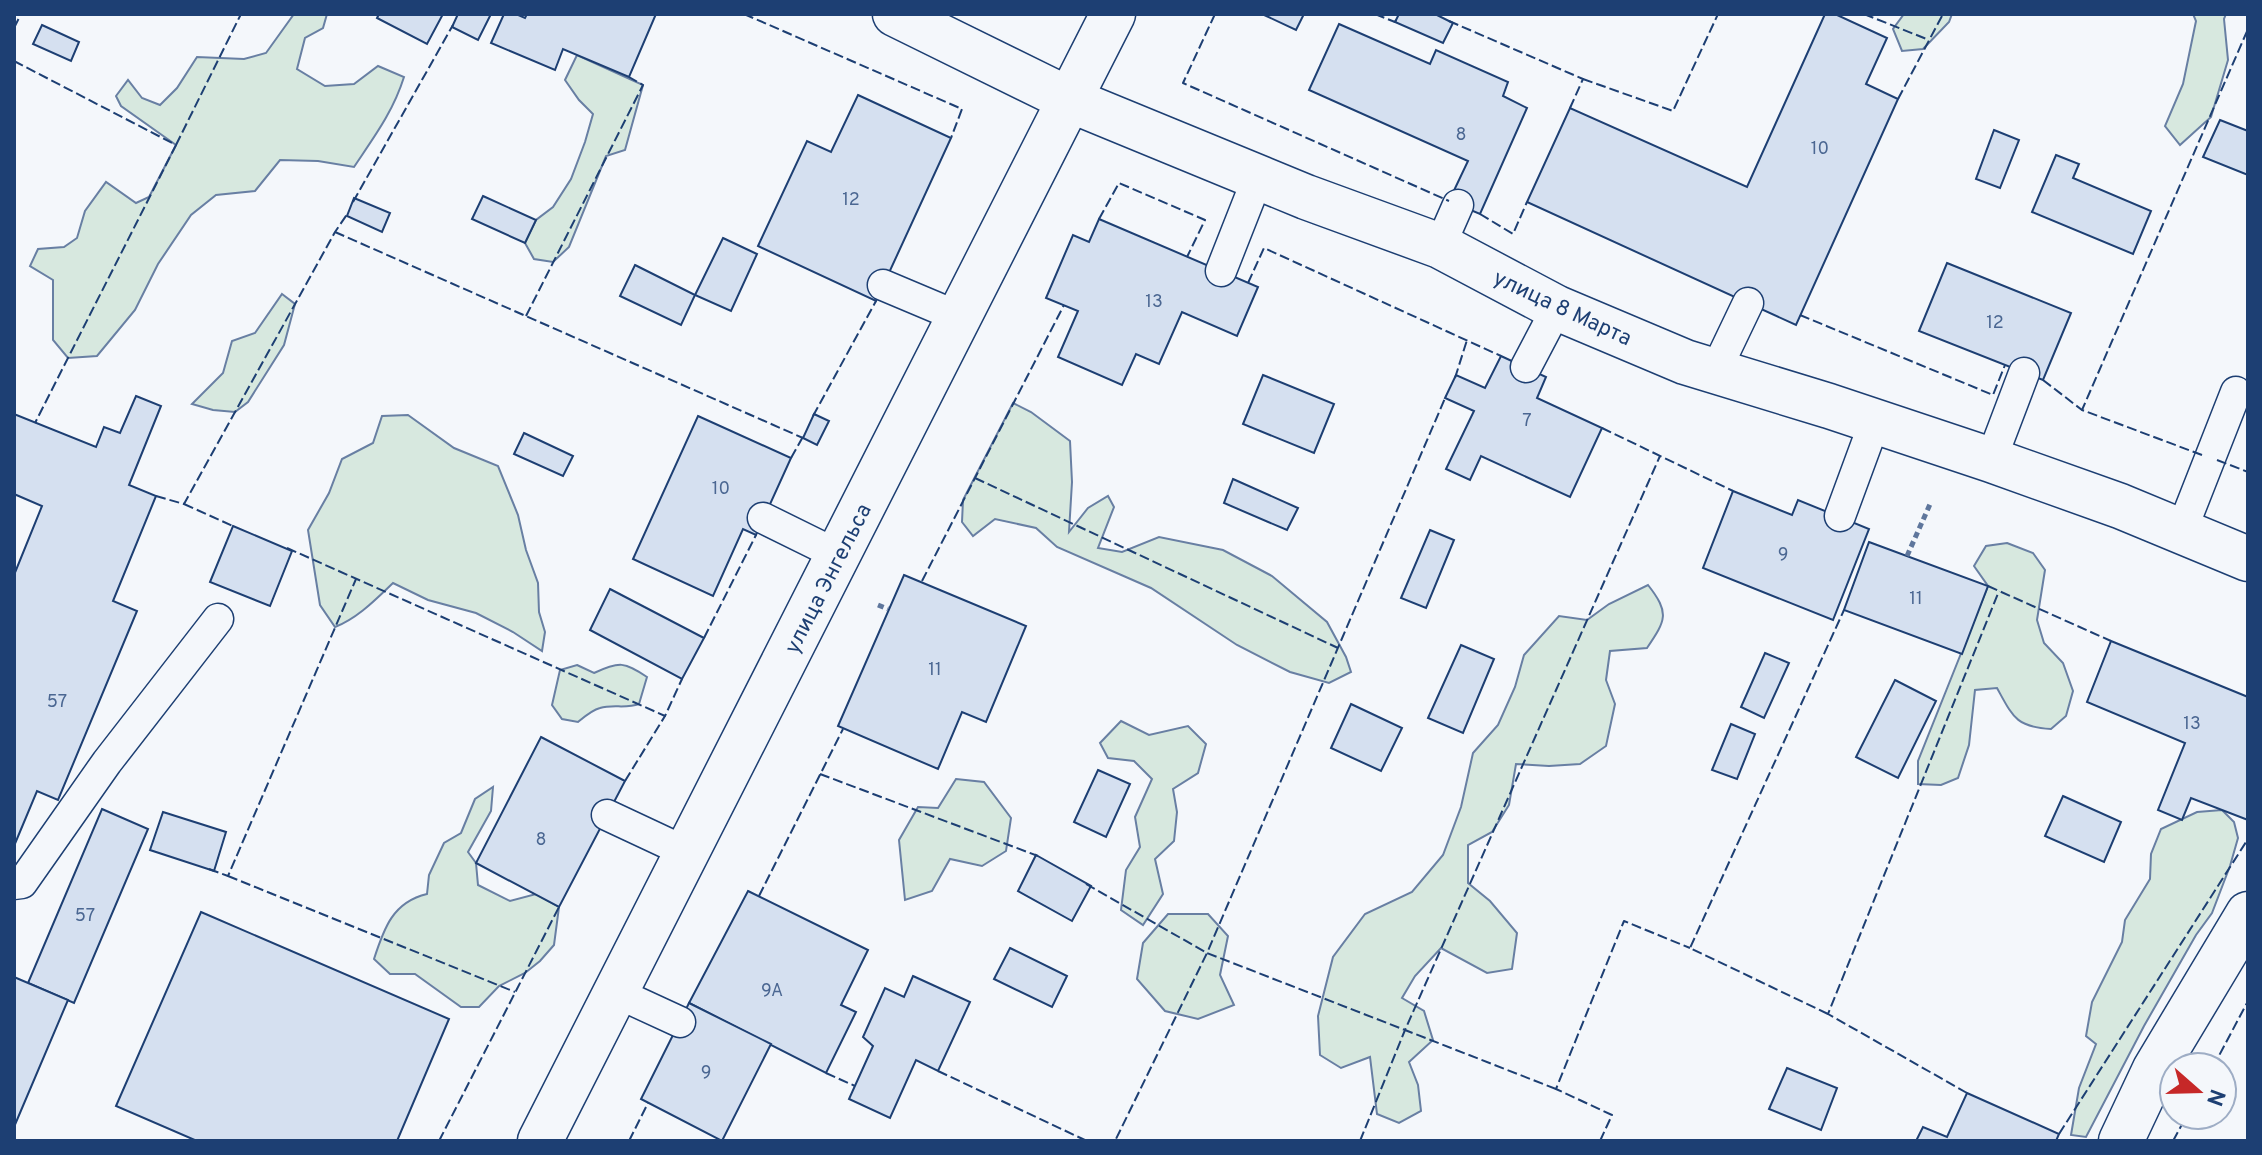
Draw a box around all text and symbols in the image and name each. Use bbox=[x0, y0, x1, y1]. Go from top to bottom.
house number: 8 bbox=[1456, 124, 1467, 147]
house number: 10 bbox=[1811, 138, 1829, 161]
house number: 12 bbox=[842, 189, 860, 212]
street label: улица 8 Марта bbox=[1488, 265, 1636, 353]
house number: 13 bbox=[1145, 291, 1163, 314]
house number: 12 bbox=[1986, 312, 2004, 335]
house number: 7 bbox=[1522, 410, 1532, 433]
house number: 10 bbox=[712, 478, 730, 501]
street label: улица Энгельса bbox=[780, 499, 879, 659]
house number: 9 bbox=[1778, 544, 1788, 567]
house number: 11 bbox=[1909, 588, 1923, 611]
house number: 11 bbox=[928, 659, 942, 682]
house number: 57 bbox=[47, 691, 67, 714]
house number: 13 bbox=[2183, 713, 2201, 736]
house number: 8 bbox=[536, 829, 547, 852]
house number: 57 bbox=[75, 905, 95, 928]
house number: 9А bbox=[761, 980, 783, 1003]
north arrow bbox=[2158, 1051, 2238, 1131]
house number: 9 bbox=[701, 1062, 711, 1085]
text: N bbox=[2199, 1085, 2230, 1109]

